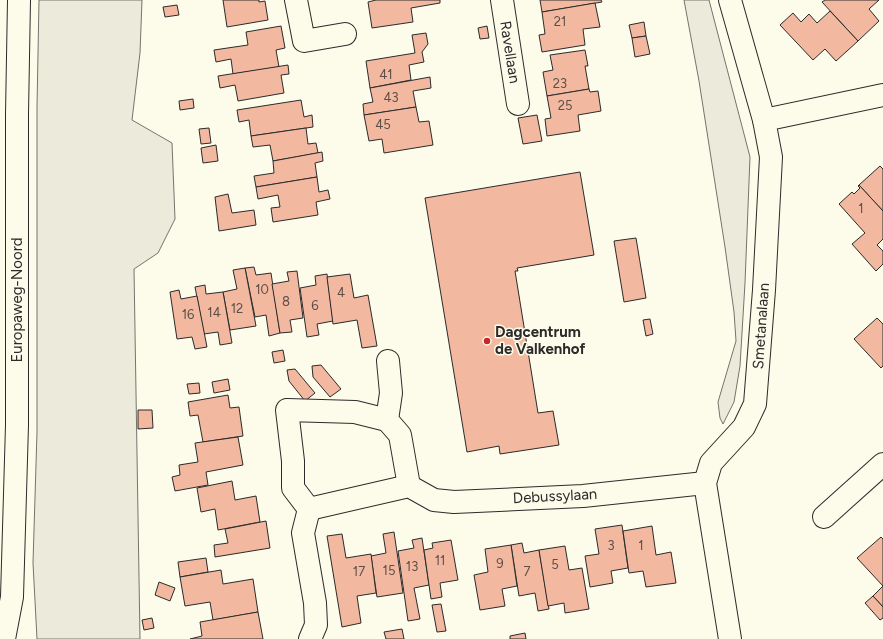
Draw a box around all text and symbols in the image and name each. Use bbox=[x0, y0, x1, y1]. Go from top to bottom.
house number: 21 bbox=[554, 14, 566, 29]
street label: Ravellaan bbox=[496, 19, 524, 85]
house number: 41 bbox=[379, 67, 393, 82]
house number: 23 bbox=[553, 76, 567, 91]
house number: 43 bbox=[383, 90, 399, 105]
house number: 25 bbox=[558, 98, 572, 113]
house number: 45 bbox=[375, 117, 391, 132]
house number: 1 bbox=[858, 201, 864, 216]
street label: Europaweg-Noord bbox=[8, 237, 26, 363]
house number: 10 bbox=[255, 282, 269, 297]
street label: Smetanalaan bbox=[749, 282, 773, 370]
house number: 4 bbox=[337, 285, 345, 300]
house number: 8 bbox=[282, 294, 290, 309]
house number: 6 bbox=[311, 298, 319, 313]
house number: 12 bbox=[231, 301, 243, 316]
house number: 14 bbox=[207, 305, 221, 320]
house number: 16 bbox=[182, 307, 194, 322]
place label: Dagcentrum de Valkenhof bbox=[495, 323, 585, 358]
marker: Dagcentrum de Valkenhof bbox=[482, 336, 492, 346]
street label: Debussylaan bbox=[512, 485, 598, 507]
house number: 3 bbox=[607, 538, 615, 553]
house number: 1 bbox=[638, 538, 644, 553]
house number: 11 bbox=[435, 553, 445, 568]
house number: 9 bbox=[496, 556, 504, 571]
house number: 5 bbox=[551, 557, 559, 572]
house number: 13 bbox=[406, 559, 418, 574]
house number: 15 bbox=[383, 563, 395, 578]
house number: 17 bbox=[353, 564, 365, 579]
house number: 7 bbox=[524, 564, 531, 579]

